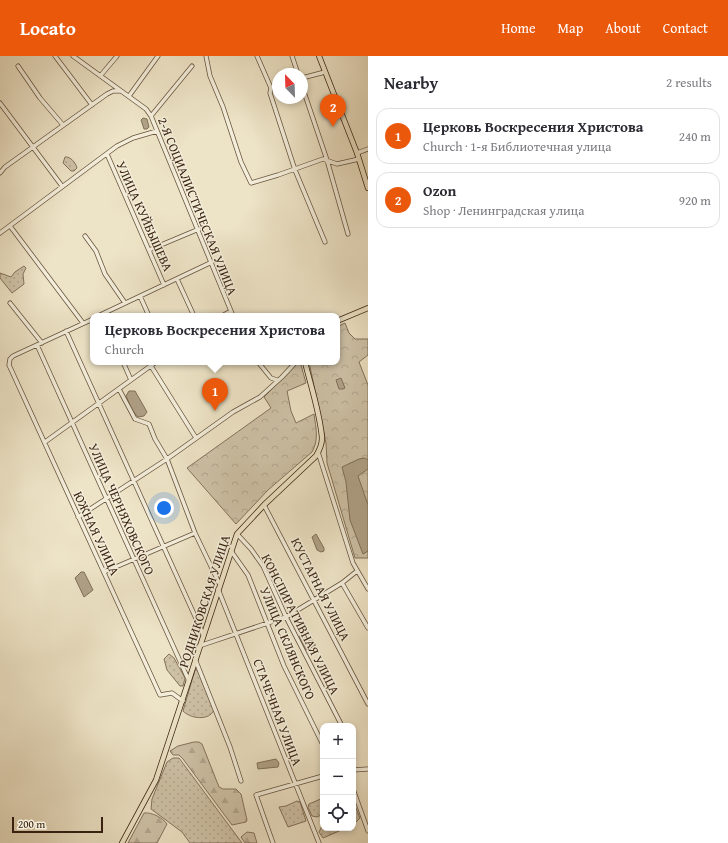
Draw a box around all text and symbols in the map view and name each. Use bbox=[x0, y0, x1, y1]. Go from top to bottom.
text: Locato bbox=[20, 14, 76, 42]
text: Home bbox=[501, 18, 536, 38]
text: Map bbox=[558, 18, 583, 38]
text: About bbox=[605, 18, 641, 38]
text: Contact bbox=[663, 18, 708, 38]
north arrow bbox=[272, 68, 308, 104]
text: Nearby bbox=[384, 70, 438, 95]
text: 2 results bbox=[666, 73, 712, 92]
pin: 2 bbox=[320, 94, 346, 127]
street label: 2-Я СОЦИАЛИСТИЧЕСКАЯ УЛИЦА bbox=[153, 114, 242, 298]
text: Церковь Воскресения Христова bbox=[423, 116, 644, 137]
text: 1 bbox=[395, 127, 401, 146]
text: 240 m bbox=[679, 127, 711, 146]
text: Church · 1-я Библиотечная улица bbox=[423, 137, 611, 156]
street label: УЛИЦА КУЙБЫШЕВА bbox=[112, 158, 177, 274]
text: Ozon bbox=[423, 180, 456, 201]
text: 2 bbox=[395, 191, 401, 210]
text: 920 m bbox=[679, 191, 711, 210]
text: Shop · Ленинградская улица bbox=[423, 201, 584, 220]
popup bbox=[90, 313, 340, 365]
text: Церковь Воскресения Христова bbox=[105, 319, 325, 340]
text: Church bbox=[105, 340, 144, 359]
pin: 1 bbox=[202, 378, 228, 411]
street label: УЛИЦА ЧЕРНЯХОВСКОГО bbox=[84, 440, 159, 578]
street label: ЮЖНАЯ УЛИЦА bbox=[69, 488, 124, 579]
your location bbox=[154, 498, 174, 518]
street label: РОДНИКОВСКАЯ УЛИЦА bbox=[174, 532, 235, 670]
street label: КУСТАРНАЯ УЛИЦА bbox=[286, 534, 355, 644]
street label: КОНСПИРАТИВНАЯ УЛИЦА bbox=[257, 551, 344, 698]
street label: УЛИЦА СКЛЯНСКОГО bbox=[255, 584, 320, 703]
street label: СТАЧЕЧНАЯ УЛИЦА bbox=[248, 656, 307, 768]
map controls bbox=[320, 723, 356, 831]
button: + bbox=[320, 723, 356, 759]
button: − bbox=[320, 759, 356, 795]
button: locate bbox=[320, 795, 356, 831]
scale bar bbox=[12, 815, 103, 834]
text: 200 m bbox=[18, 816, 45, 832]

